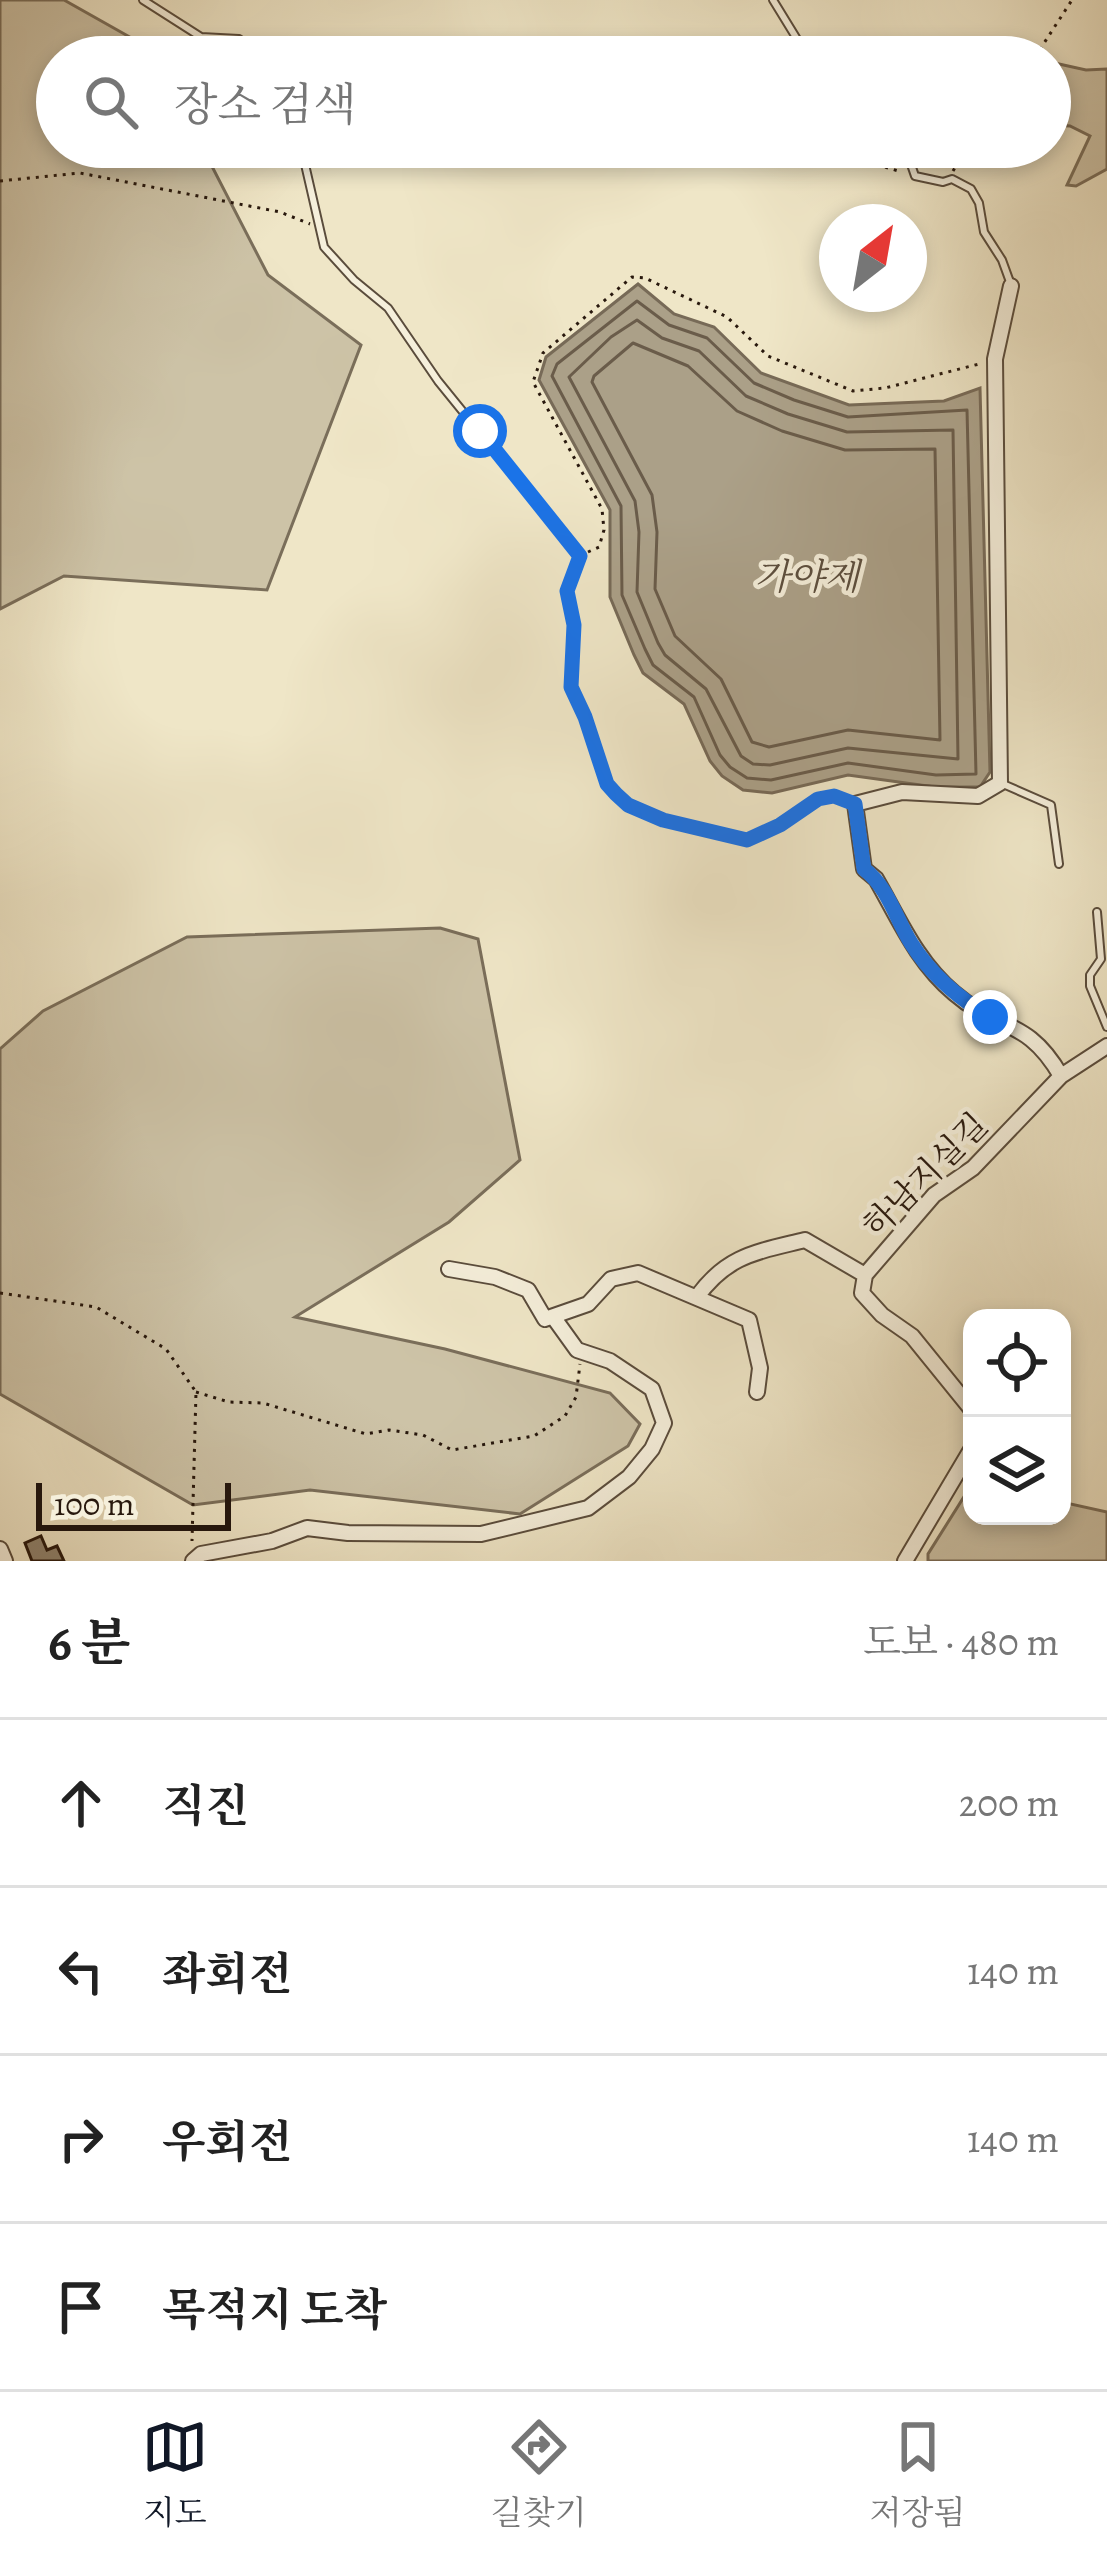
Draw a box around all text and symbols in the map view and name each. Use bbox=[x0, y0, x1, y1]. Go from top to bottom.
search box bbox=[36, 36, 1071, 168]
icon: search bbox=[78, 69, 144, 135]
text: 장소 검색 bbox=[174, 74, 357, 136]
north arrow bbox=[819, 204, 927, 312]
route start bbox=[453, 404, 507, 458]
water label: 가야제 bbox=[755, 552, 863, 601]
route end bbox=[963, 990, 1017, 1044]
street label: 하남지실길 bbox=[853, 1103, 997, 1247]
map controls bbox=[963, 1309, 1071, 1525]
button: locate bbox=[963, 1309, 1071, 1417]
button: layers bbox=[963, 1417, 1071, 1525]
scale bar bbox=[36, 1477, 231, 1530]
text: 100 m bbox=[54, 1481, 134, 1526]
text: 6 분 bbox=[48, 1608, 130, 1678]
text: 도보 · 480 m bbox=[863, 1615, 1059, 1668]
icon: ahead bbox=[48, 1770, 114, 1836]
text: 직진 bbox=[162, 1775, 249, 1837]
text: 200 m bbox=[959, 1776, 1059, 1829]
icon: left bbox=[48, 1938, 114, 2004]
text: 좌회전 bbox=[162, 1943, 292, 2005]
text: 140 m bbox=[967, 1944, 1059, 1997]
icon: right bbox=[48, 2106, 114, 2172]
text: 우회전 bbox=[162, 2111, 292, 2173]
text: 140 m bbox=[967, 2112, 1059, 2165]
icon: arrive bbox=[48, 2274, 114, 2340]
text: 목적지 도착 bbox=[162, 2279, 387, 2341]
tab: 지도 bbox=[142, 2414, 208, 2535]
tab: 길찾기 bbox=[491, 2414, 586, 2535]
tab: 저장됨 bbox=[870, 2414, 965, 2535]

